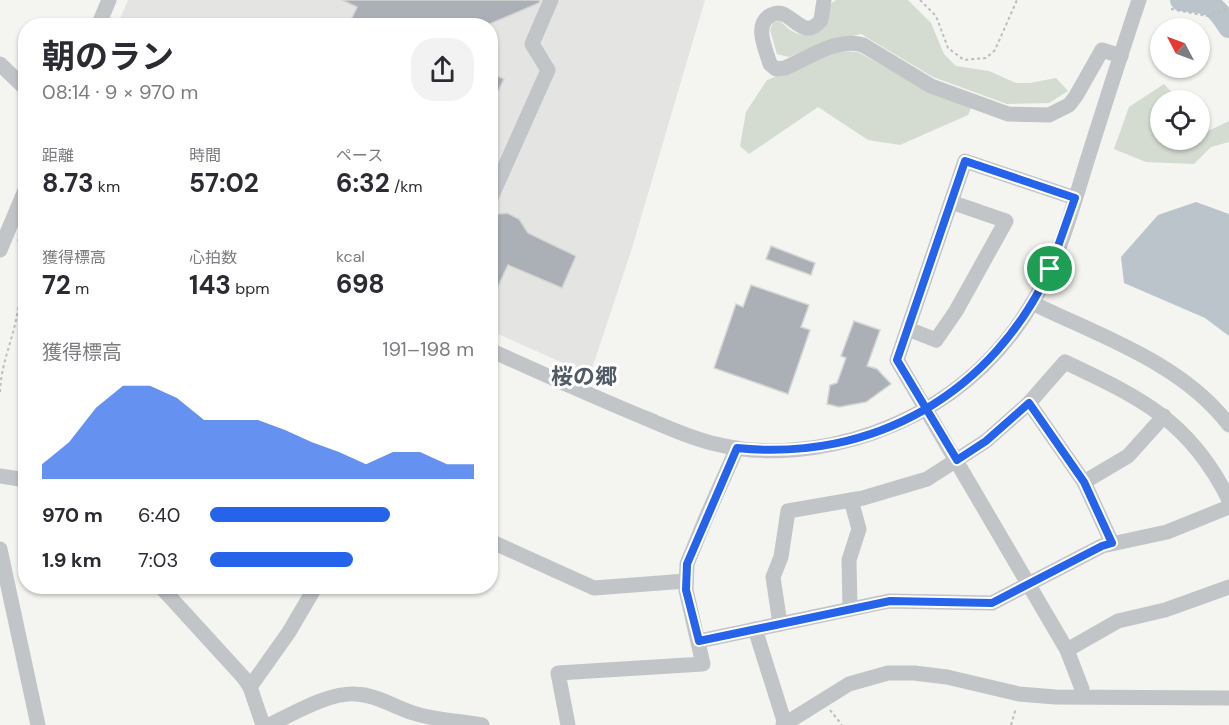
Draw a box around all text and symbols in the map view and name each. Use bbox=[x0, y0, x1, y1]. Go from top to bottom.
north arrow bbox=[1150, 18, 1210, 78]
map controls bbox=[1150, 18, 1210, 150]
text: 朝のラン bbox=[42, 35, 174, 78]
button: share bbox=[411, 38, 474, 101]
text: 08:14 · 9 × 970 m bbox=[42, 79, 198, 105]
button: locate bbox=[1150, 90, 1210, 150]
text: 距離 bbox=[42, 145, 74, 166]
text: 時間 bbox=[189, 145, 221, 166]
text: ペース bbox=[336, 145, 383, 166]
text: 8.73 bbox=[42, 166, 94, 200]
text: 57:02 bbox=[189, 166, 259, 200]
text: 6:32 bbox=[336, 166, 390, 200]
text: km bbox=[94, 176, 120, 197]
text: /km bbox=[390, 176, 423, 197]
pin bbox=[1024, 243, 1075, 294]
text: kcal bbox=[336, 246, 365, 267]
text: 獲得標高 bbox=[42, 247, 106, 268]
text: 心拍数 bbox=[189, 247, 237, 268]
icon: arrive bbox=[1033, 252, 1066, 285]
text: 698 bbox=[336, 267, 385, 301]
text: 72 bbox=[42, 268, 71, 302]
text: 143 bbox=[189, 268, 231, 302]
text: m bbox=[71, 278, 89, 299]
text: bpm bbox=[231, 278, 270, 299]
text: 191–198 m bbox=[382, 336, 474, 362]
text: 獲得標高 bbox=[42, 339, 122, 365]
district label: 桜の郷 bbox=[551, 362, 617, 391]
text: 970 m bbox=[42, 502, 103, 528]
text: 6:40 bbox=[138, 502, 180, 528]
text: 1.9 km bbox=[42, 547, 102, 573]
text: 7:03 bbox=[138, 547, 178, 573]

